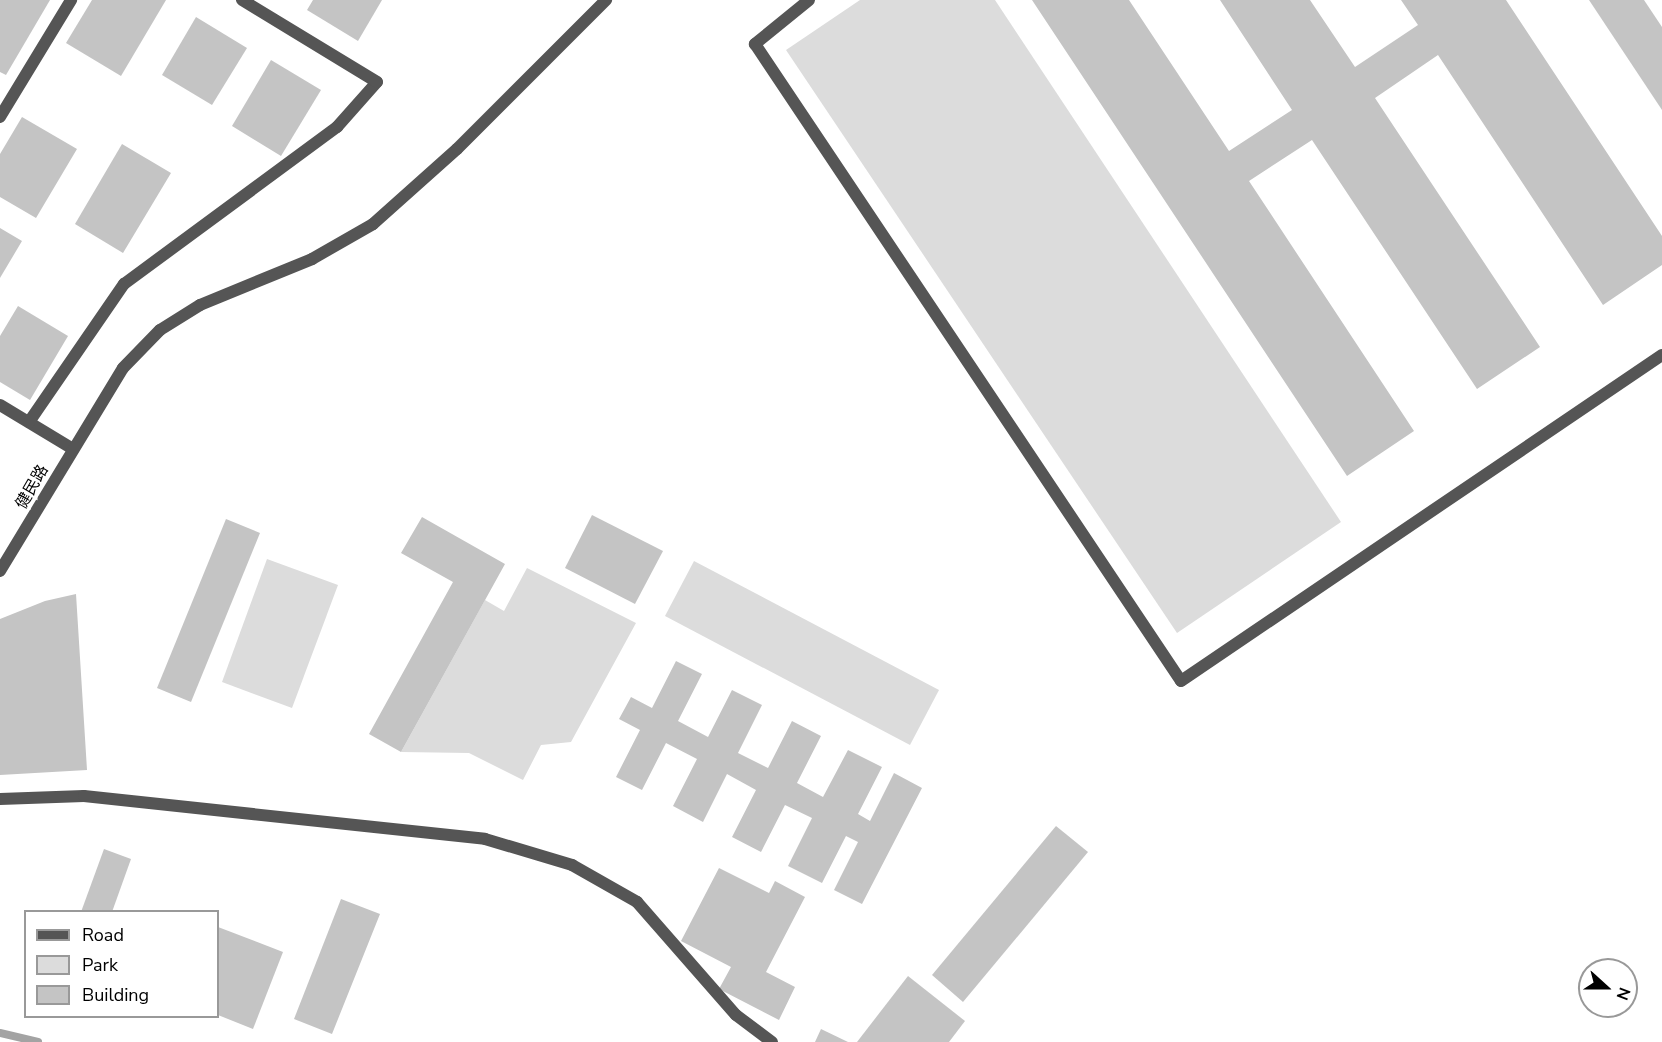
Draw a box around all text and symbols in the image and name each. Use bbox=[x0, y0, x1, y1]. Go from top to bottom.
street label: 健民路 bbox=[12, 461, 52, 513]
legend bbox=[24, 910, 219, 1018]
text: Road bbox=[82, 923, 124, 947]
text: Park bbox=[82, 953, 118, 977]
north arrow bbox=[1578, 958, 1638, 1018]
text: Building bbox=[82, 983, 149, 1007]
text: N bbox=[1611, 984, 1635, 1003]

